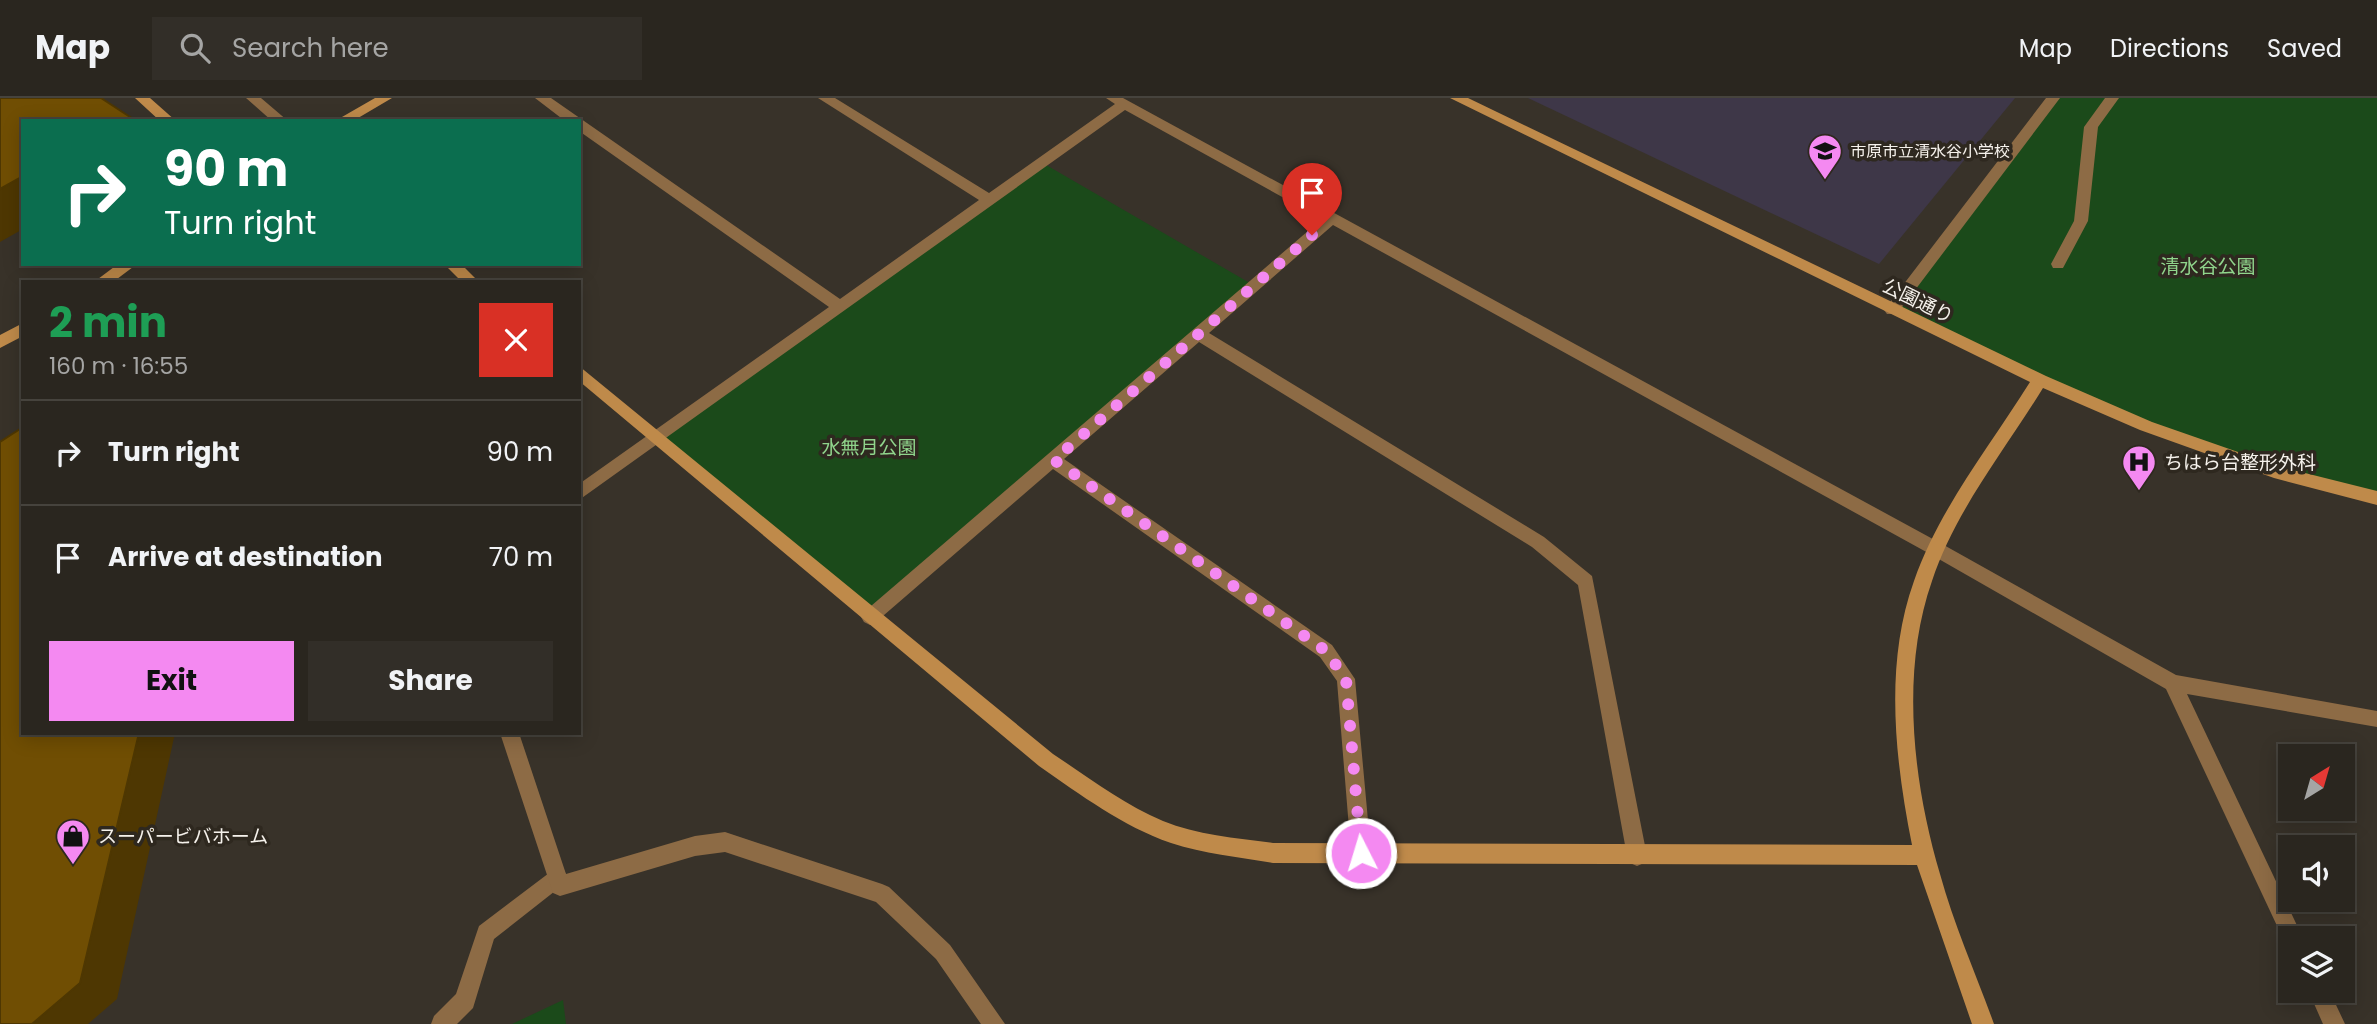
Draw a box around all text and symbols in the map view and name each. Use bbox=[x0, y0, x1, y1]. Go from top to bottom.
search box bbox=[152, 17, 642, 80]
text: Map bbox=[35, 24, 110, 71]
icon: search bbox=[176, 29, 214, 67]
text: Search here bbox=[232, 30, 389, 66]
text: Map bbox=[2019, 32, 2072, 65]
text: Directions bbox=[2110, 32, 2229, 65]
text: Saved bbox=[2267, 32, 2342, 65]
school or university icon: 市原市立清水谷小学校 bbox=[1806, 132, 1844, 181]
text: 90 m bbox=[164, 135, 288, 203]
place label: 市原市立清水谷小学校 bbox=[1850, 140, 2010, 163]
icon: right bbox=[49, 147, 140, 238]
pin bbox=[1282, 163, 1342, 235]
icon: arrive bbox=[1293, 174, 1331, 212]
text: Turn right bbox=[164, 200, 316, 245]
park label: 清水谷公園 bbox=[2160, 253, 2256, 280]
street label: 公園通り bbox=[1878, 272, 1958, 330]
text: 2 min bbox=[49, 293, 167, 352]
button: close bbox=[479, 303, 553, 377]
text: 160 m · 16:55 bbox=[49, 350, 188, 382]
icon: right bbox=[49, 434, 87, 472]
text: Turn right bbox=[108, 434, 240, 470]
text: 90 m bbox=[487, 434, 553, 470]
park label: 水無月公園 bbox=[821, 434, 917, 461]
hospital icon: ちはら台整形外科 bbox=[2120, 443, 2158, 492]
place label: ちはら台整形外科 bbox=[2164, 449, 2316, 476]
icon: arrive bbox=[49, 539, 87, 577]
text: Arrive at destination bbox=[108, 539, 383, 575]
text: 70 m bbox=[489, 539, 553, 575]
button: Exit bbox=[49, 641, 294, 721]
button: Share bbox=[308, 641, 553, 721]
north arrow bbox=[2278, 744, 2356, 821]
map controls bbox=[2278, 744, 2355, 1003]
position arrow bbox=[1324, 816, 1398, 890]
shop icon: スーパービバホーム bbox=[54, 817, 92, 866]
place label: スーパービバホーム bbox=[98, 823, 268, 850]
button: sound bbox=[2278, 835, 2355, 912]
button: layers bbox=[2278, 926, 2355, 1003]

